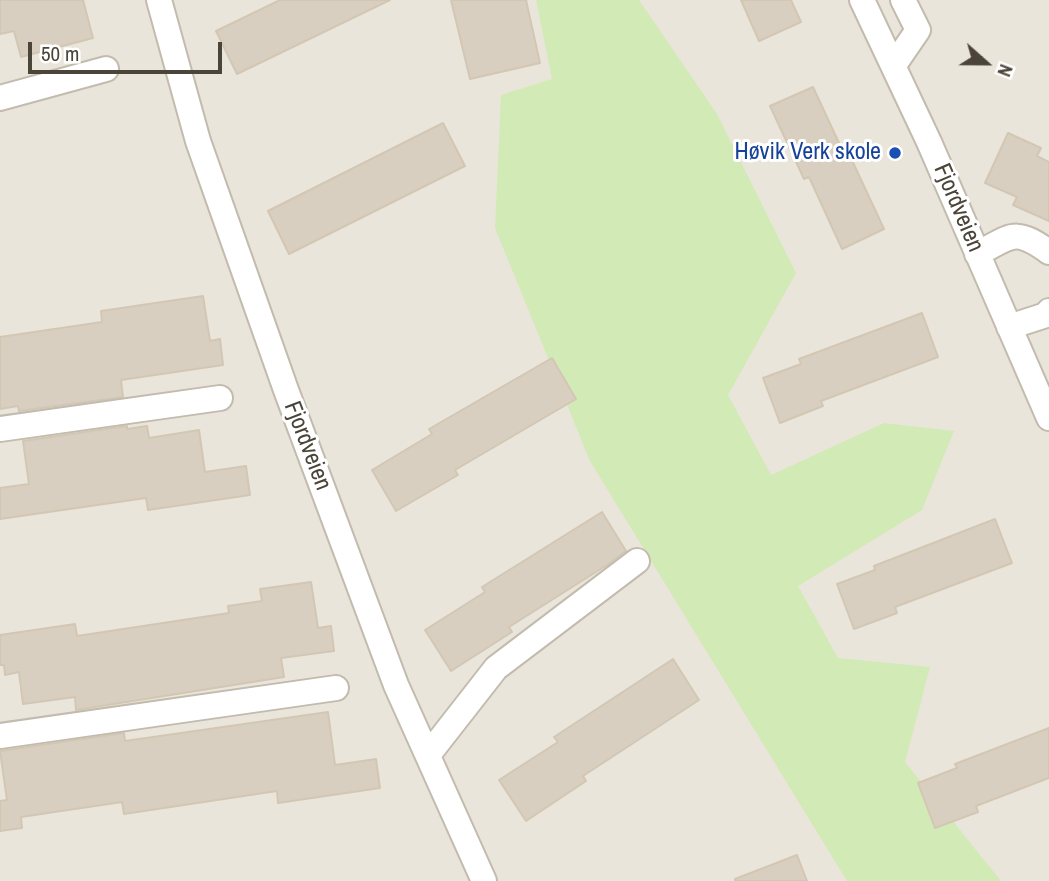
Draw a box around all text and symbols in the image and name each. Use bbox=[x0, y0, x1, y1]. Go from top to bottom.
scale bar bbox=[32, 28, 226, 72]
north arrow bbox=[951, 28, 1021, 98]
text: 50 m bbox=[41, 39, 79, 68]
text: N bbox=[991, 61, 1020, 80]
place label: Høvik Verk skole bbox=[734, 139, 881, 167]
marker: Høvik Verk skole bbox=[887, 145, 903, 161]
street label: Fjordveien bbox=[927, 160, 989, 256]
street label: Fjordveien bbox=[277, 397, 337, 495]

